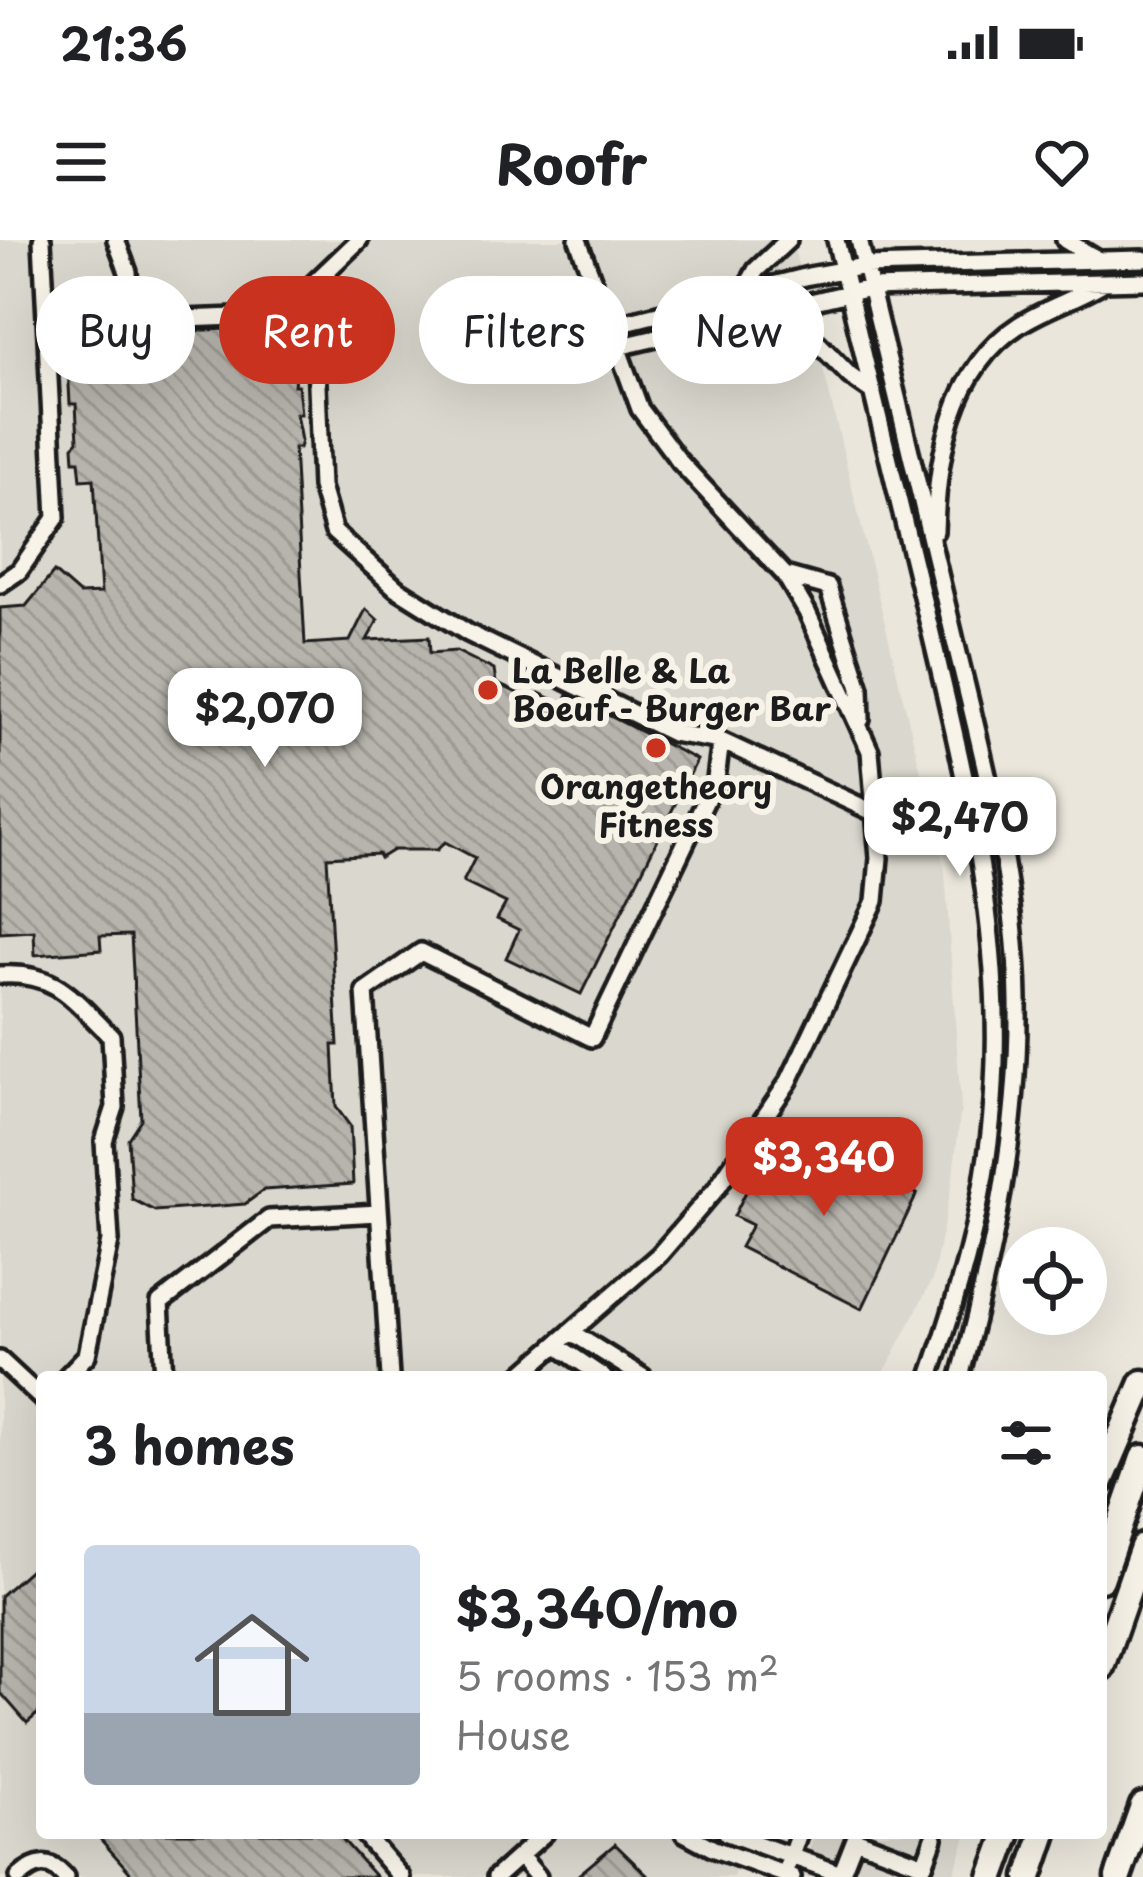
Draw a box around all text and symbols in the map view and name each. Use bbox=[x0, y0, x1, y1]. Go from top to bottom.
text: 21:36 bbox=[60, 8, 187, 76]
text: Roofr bbox=[496, 122, 647, 203]
icon: menu bbox=[48, 129, 114, 195]
icon: heart bbox=[1029, 129, 1095, 195]
chip: Buy bbox=[36, 276, 195, 384]
chip: Rent bbox=[219, 276, 395, 384]
chip: Filters bbox=[419, 276, 628, 384]
chip: New bbox=[652, 276, 824, 384]
place label: La Belle & La Boeuf - Burger Bar bbox=[512, 644, 831, 732]
pin: $2,070 bbox=[167, 668, 363, 770]
text: $2,070 bbox=[195, 677, 335, 736]
marker: La Belle & La Boeuf - Burger Bar bbox=[475, 677, 501, 703]
marker: Orangetheory Fitness bbox=[643, 735, 669, 761]
place label: Orangetheory Fitness bbox=[540, 760, 772, 848]
pin: $2,470 bbox=[862, 777, 1058, 879]
text: $2,470 bbox=[891, 786, 1029, 845]
pin: $3,340 bbox=[726, 1117, 922, 1219]
text: $3,340 bbox=[753, 1126, 895, 1185]
map controls bbox=[999, 1227, 1107, 1335]
button: locate bbox=[999, 1227, 1107, 1335]
text: 3 homes bbox=[84, 1405, 295, 1482]
icon: filters bbox=[993, 1410, 1059, 1476]
text: $3,340/mo bbox=[456, 1568, 738, 1645]
icon: home bbox=[180, 1593, 324, 1737]
text: 5 rooms · 153 m² bbox=[456, 1645, 779, 1704]
text: House bbox=[456, 1704, 570, 1763]

